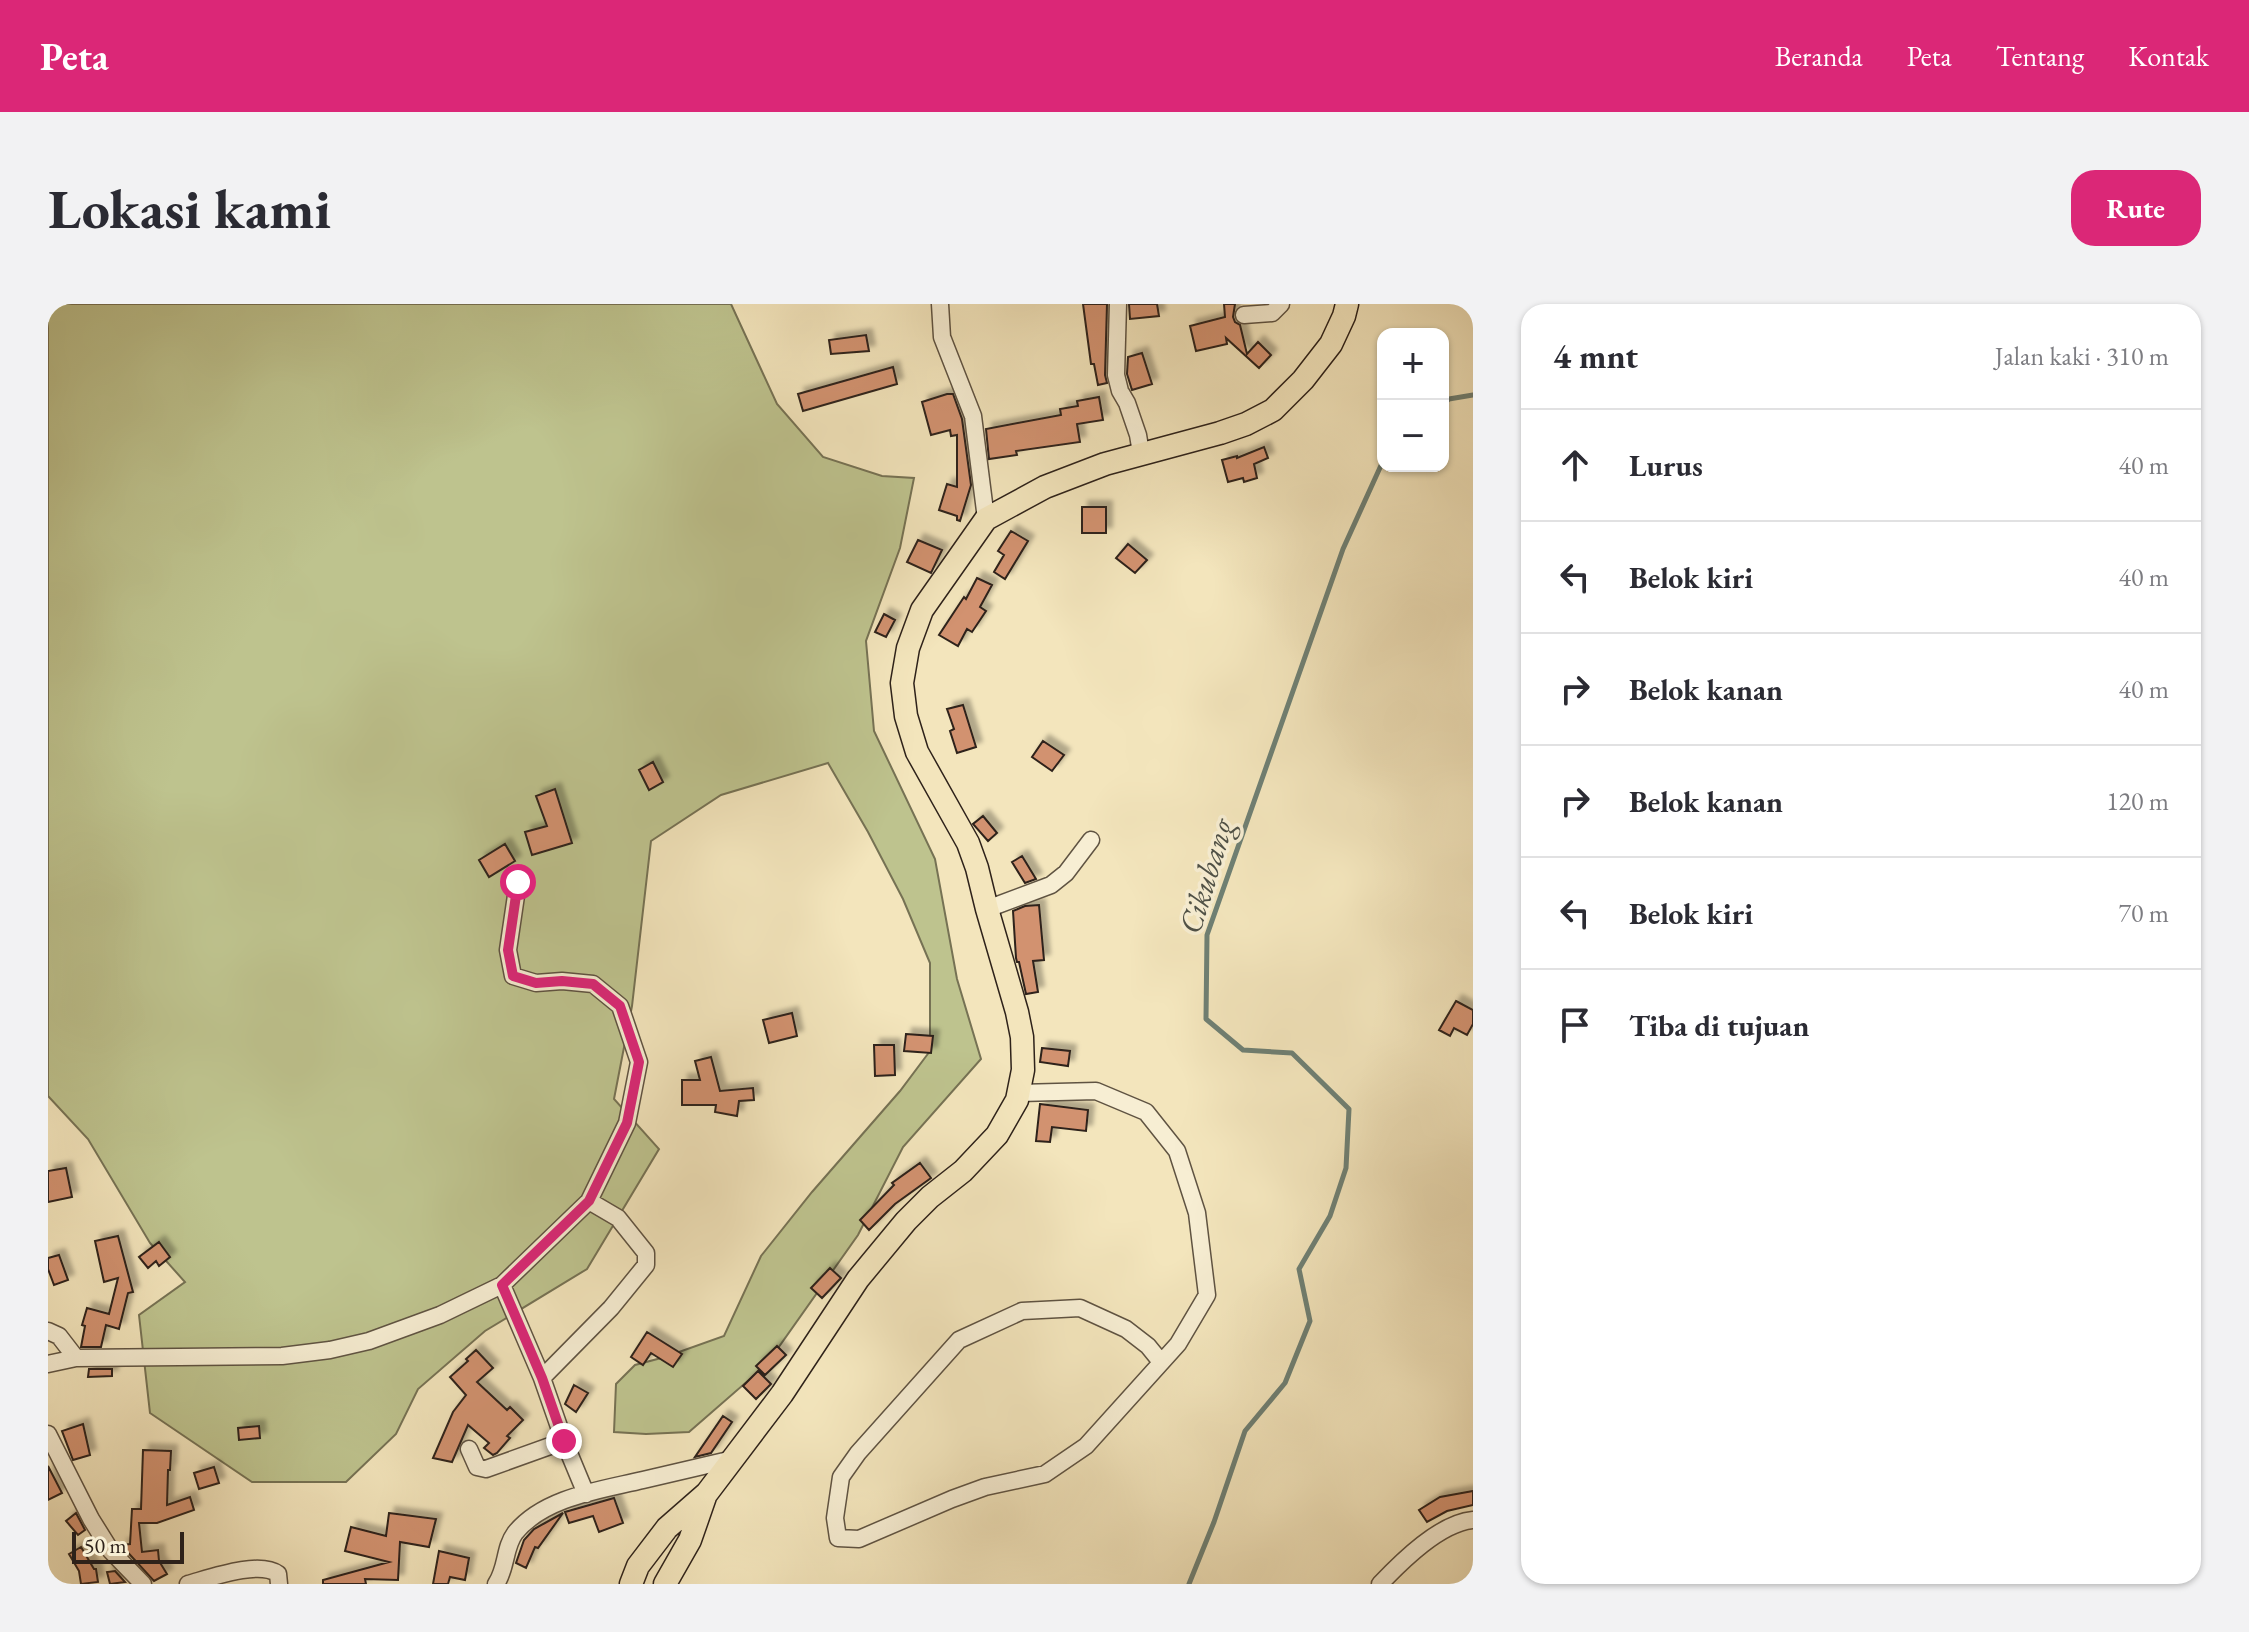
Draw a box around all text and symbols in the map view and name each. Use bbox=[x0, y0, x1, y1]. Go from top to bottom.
text: Peta bbox=[40, 32, 109, 81]
text: Beranda bbox=[1775, 38, 1863, 74]
text: Peta bbox=[1907, 38, 1952, 74]
text: Tentang bbox=[1996, 38, 2084, 74]
text: Kontak bbox=[2128, 38, 2209, 74]
button: Rute bbox=[2071, 170, 2201, 246]
text: Lokasi kami bbox=[48, 172, 331, 245]
map controls bbox=[1377, 328, 1449, 472]
button: + bbox=[1377, 328, 1449, 400]
text: 4 mnt bbox=[1553, 334, 1638, 378]
text: Jalan kaki · 310 m bbox=[1995, 339, 2169, 373]
button: − bbox=[1377, 400, 1449, 472]
icon: ahead bbox=[1553, 443, 1597, 487]
text: Lurus bbox=[1629, 446, 1703, 485]
text: 40 m bbox=[2119, 448, 2169, 482]
icon: left bbox=[1553, 555, 1597, 599]
text: Belok kiri bbox=[1629, 558, 1753, 597]
text: 40 m bbox=[2119, 560, 2169, 594]
icon: right bbox=[1553, 667, 1597, 711]
text: Belok kanan bbox=[1629, 670, 1783, 709]
text: 40 m bbox=[2119, 672, 2169, 706]
icon: right bbox=[1553, 779, 1597, 823]
text: Belok kanan bbox=[1629, 782, 1783, 821]
text: 120 m bbox=[2106, 784, 2169, 818]
water label: Cikubang bbox=[1169, 812, 1244, 939]
route start bbox=[500, 864, 536, 900]
icon: left bbox=[1553, 891, 1597, 935]
text: Belok kiri bbox=[1629, 894, 1753, 933]
text: 70 m bbox=[2119, 896, 2169, 930]
icon: arrive bbox=[1553, 1003, 1597, 1047]
text: Tiba di tujuan bbox=[1629, 1006, 1809, 1045]
route end bbox=[546, 1423, 582, 1459]
scale bar bbox=[72, 1528, 184, 1564]
text: 50 m bbox=[84, 1531, 127, 1560]

